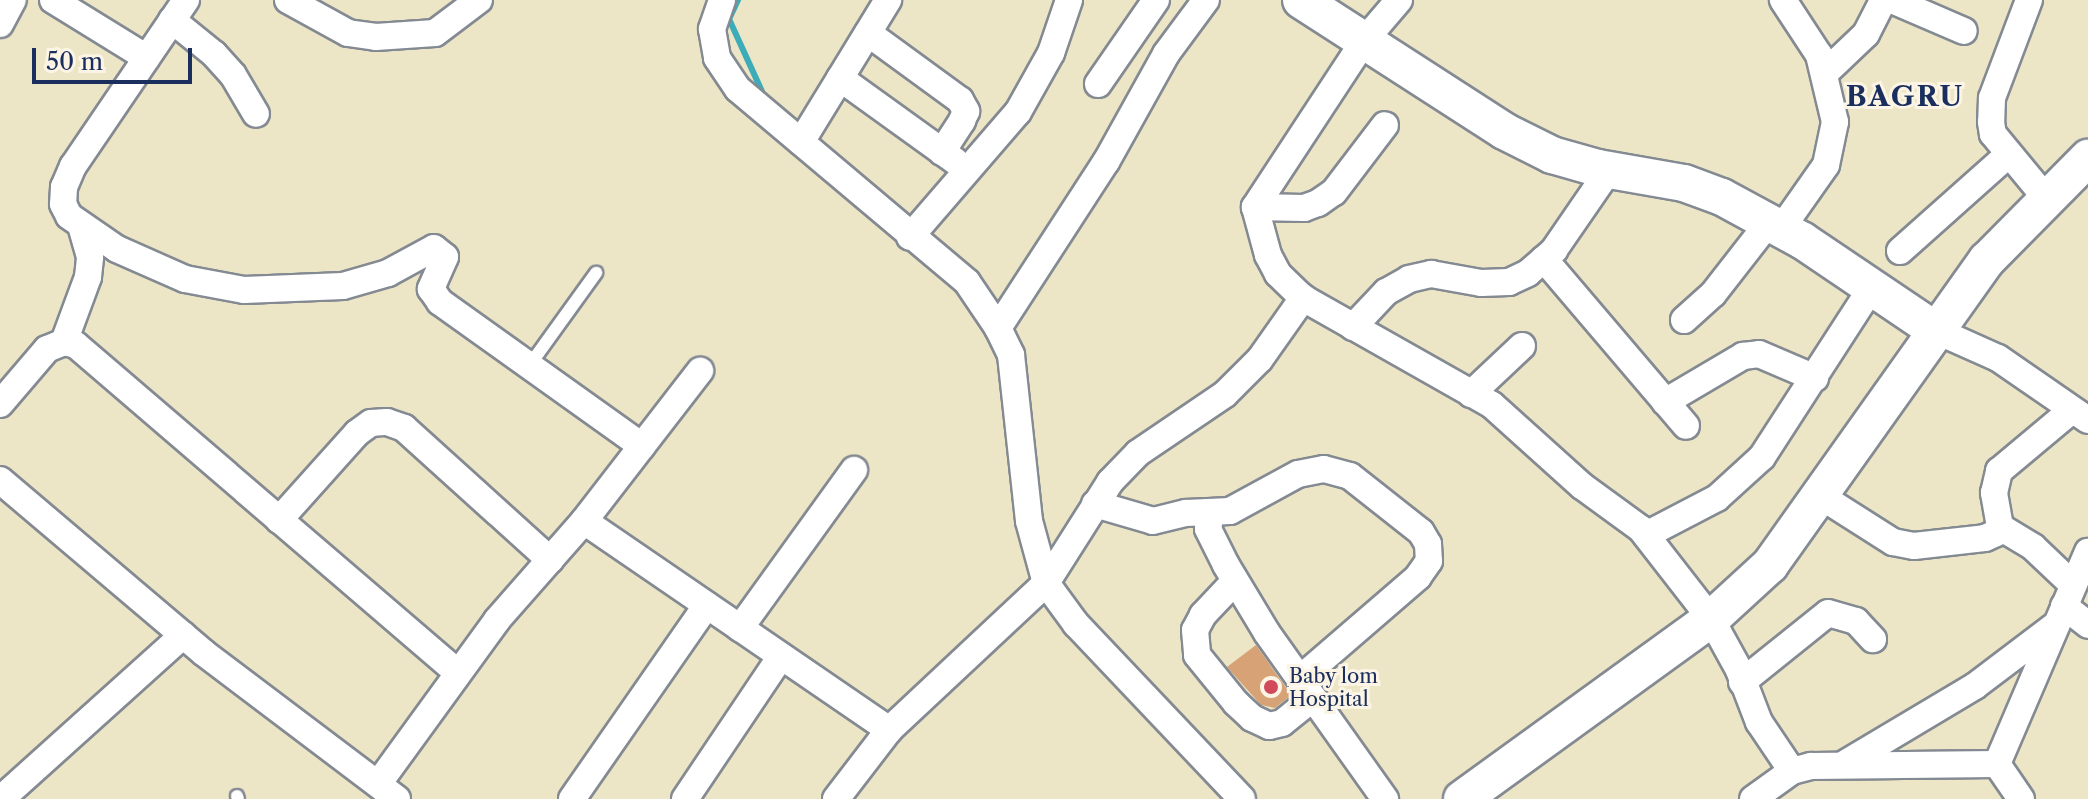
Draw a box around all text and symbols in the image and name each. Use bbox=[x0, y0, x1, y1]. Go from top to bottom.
scale bar bbox=[36, 32, 196, 82]
text: 50 m bbox=[46, 47, 103, 76]
district label: BAGRU bbox=[1846, 79, 1964, 113]
place label: Baby lom Hospital bbox=[1289, 664, 1378, 711]
marker: Baby lom Hospital bbox=[1260, 676, 1282, 698]

